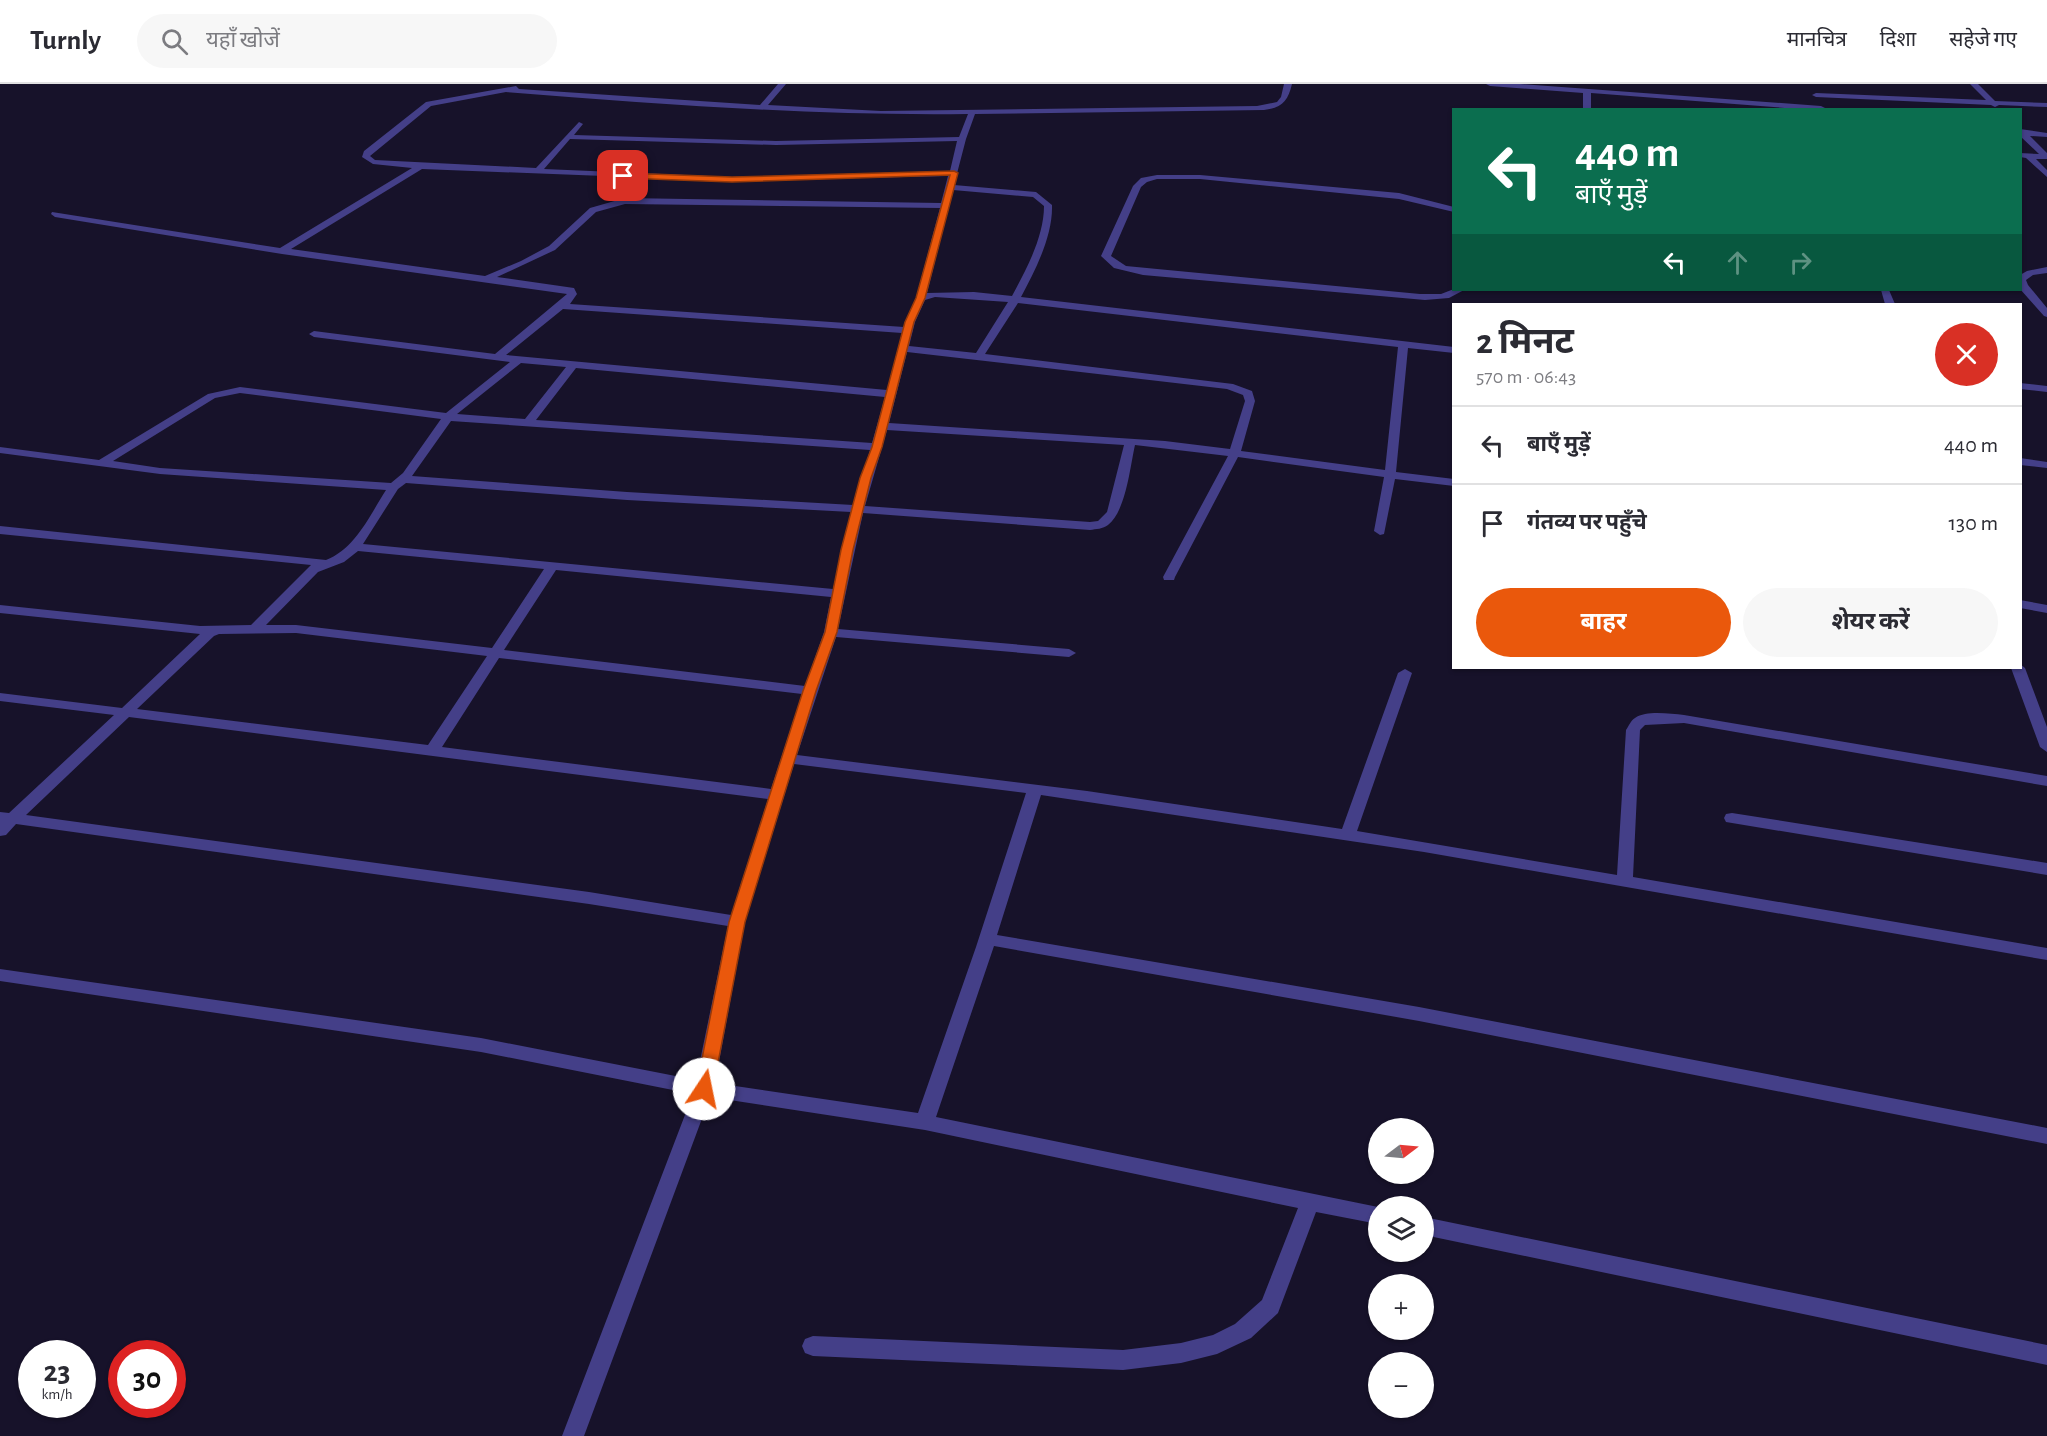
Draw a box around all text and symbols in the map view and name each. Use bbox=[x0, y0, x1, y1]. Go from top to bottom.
search box bbox=[137, 14, 557, 68]
icon: search bbox=[158, 25, 191, 58]
text: Turnly bbox=[30, 27, 101, 55]
text: यहाँ खोजें bbox=[206, 29, 280, 51]
text: मानचित्र bbox=[1787, 29, 1847, 50]
text: दिशा bbox=[1880, 29, 1916, 50]
text: सहेजे गए bbox=[1949, 29, 2017, 50]
icon: left bbox=[1476, 132, 1554, 210]
text: 440 m bbox=[1575, 132, 1679, 174]
pin bbox=[597, 150, 648, 201]
icon: arrive bbox=[606, 159, 639, 192]
text: बाएँ मुड़ें bbox=[1575, 181, 1647, 208]
icon: left bbox=[1658, 246, 1691, 279]
icon: ahead bbox=[1721, 246, 1754, 279]
icon: right bbox=[1784, 246, 1817, 279]
button: close bbox=[1935, 323, 1998, 386]
text: 2 मिनट bbox=[1476, 324, 1574, 360]
text: 570 m · 06:43 bbox=[1476, 367, 1576, 387]
icon: left bbox=[1476, 429, 1509, 462]
text: बाएँ मुड़ें bbox=[1527, 433, 1591, 455]
text: 440 m bbox=[1944, 434, 1998, 456]
icon: arrive bbox=[1476, 507, 1509, 540]
text: गंतव्य पर पहुँचे bbox=[1527, 511, 1647, 533]
text: 130 m bbox=[1949, 512, 1998, 534]
button: बाहर bbox=[1476, 588, 1731, 657]
button: शेयर करें bbox=[1743, 588, 1998, 657]
position arrow bbox=[672, 1057, 736, 1121]
north arrow bbox=[1368, 1118, 1434, 1184]
map controls bbox=[1368, 1118, 1434, 1418]
button: layers bbox=[1368, 1196, 1434, 1262]
button: + bbox=[1368, 1274, 1434, 1340]
speed limit sign: 30 bbox=[108, 1340, 186, 1418]
button: − bbox=[1368, 1352, 1434, 1418]
text: 23 bbox=[43, 1357, 71, 1387]
text: km/h bbox=[42, 1387, 72, 1402]

